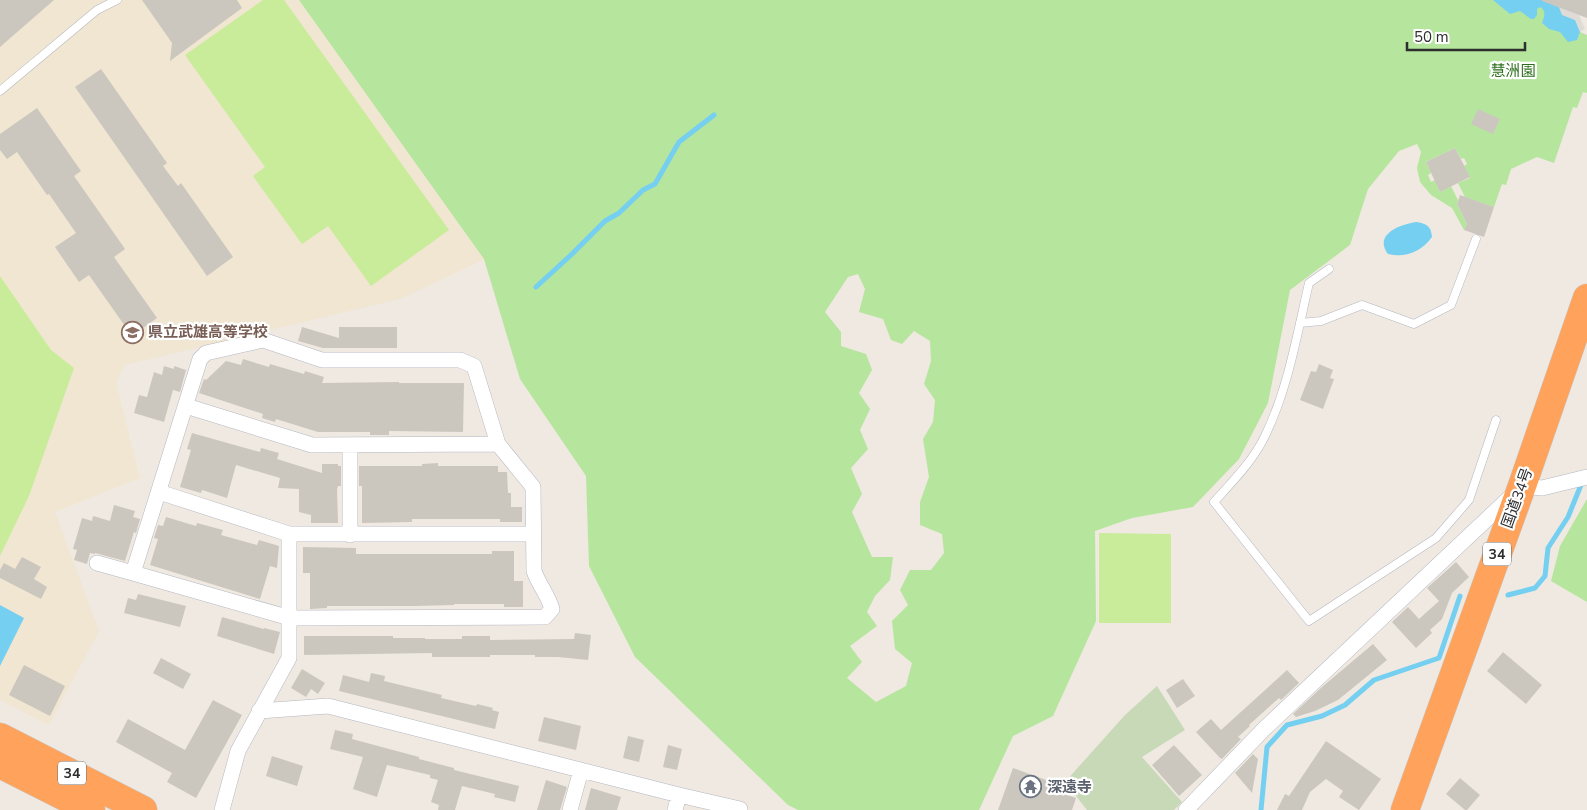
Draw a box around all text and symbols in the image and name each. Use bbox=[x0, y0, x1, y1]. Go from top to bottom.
scale bar bbox=[1407, 20, 1524, 52]
text: 50 m bbox=[1414, 27, 1449, 47]
park label: 慧洲園 bbox=[1490, 61, 1536, 81]
school or university icon: 県立武雄高等学校 bbox=[120, 320, 144, 344]
place label: 県立武雄高等学校 bbox=[148, 322, 268, 342]
street label: 国道34号 bbox=[1497, 465, 1537, 531]
road number: 34 bbox=[1483, 542, 1511, 566]
road number: 34 bbox=[58, 761, 86, 784]
temple icon: 深遠寺 bbox=[1019, 775, 1043, 799]
place label: 深遠寺 bbox=[1047, 777, 1092, 797]

